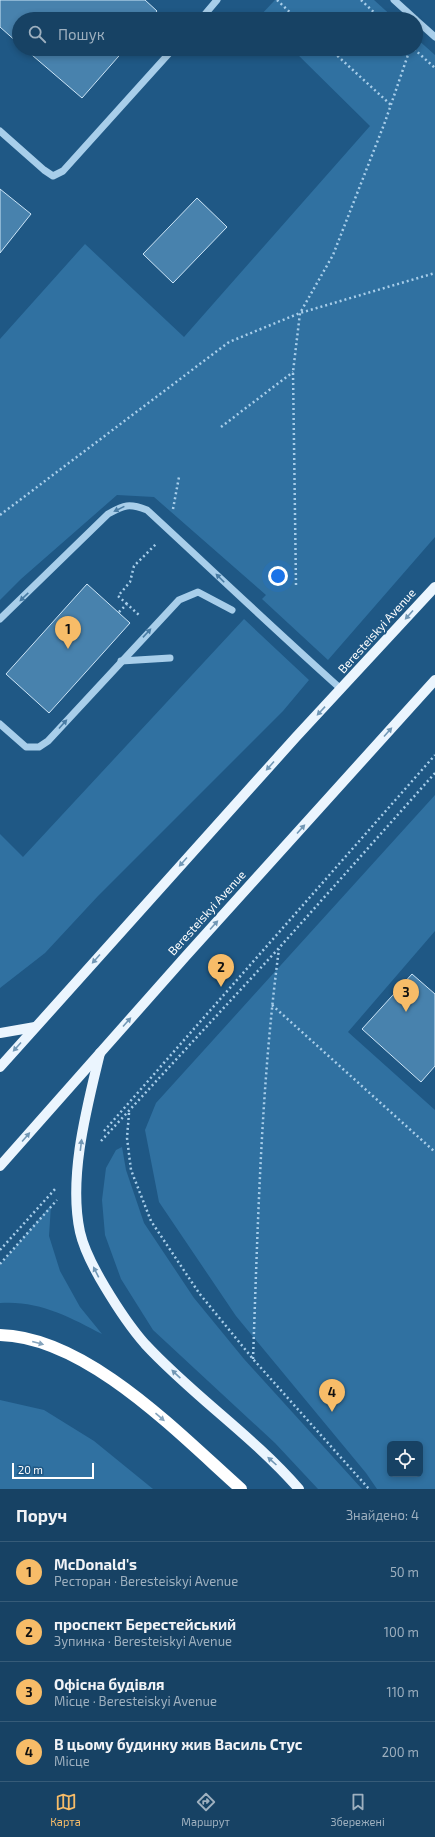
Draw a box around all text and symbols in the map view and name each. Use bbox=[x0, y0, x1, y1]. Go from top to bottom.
search box bbox=[12, 12, 423, 56]
icon: search bbox=[26, 23, 48, 45]
text: Пошук bbox=[58, 25, 105, 43]
one-way arrow bbox=[113, 506, 125, 512]
your location bbox=[268, 566, 288, 586]
one-way arrow bbox=[215, 573, 225, 583]
street label: Beresteiskyi Avenue bbox=[335, 585, 418, 676]
one-way arrow bbox=[19, 592, 29, 601]
one-way arrow bbox=[404, 610, 413, 621]
pin: 1 bbox=[55, 616, 81, 649]
one-way arrow bbox=[143, 628, 152, 638]
one-way arrow bbox=[316, 706, 326, 716]
one-way arrow bbox=[58, 719, 68, 729]
one-way arrow bbox=[383, 728, 392, 737]
one-way arrow bbox=[266, 761, 275, 771]
one-way arrow bbox=[296, 824, 305, 834]
one-way arrow bbox=[179, 858, 188, 867]
street label: Beresteiskyi Avenue bbox=[165, 867, 248, 958]
one-way arrow bbox=[209, 920, 218, 931]
one-way arrow bbox=[91, 954, 101, 964]
pin: 2 bbox=[208, 954, 234, 987]
pin: 3 bbox=[393, 979, 419, 1012]
one-way arrow bbox=[122, 1017, 132, 1027]
one-way arrow bbox=[13, 1042, 22, 1052]
one-way arrow bbox=[21, 1131, 30, 1142]
one-way arrow bbox=[78, 1139, 84, 1151]
one-way arrow bbox=[93, 1266, 100, 1277]
one-way arrow bbox=[32, 1340, 44, 1346]
one-way arrow bbox=[171, 1369, 181, 1378]
pin: 4 bbox=[319, 1379, 345, 1412]
one-way arrow bbox=[155, 1413, 165, 1422]
map controls bbox=[387, 1441, 423, 1477]
button: locate bbox=[387, 1441, 423, 1477]
one-way arrow bbox=[267, 1456, 277, 1465]
scale bar bbox=[12, 1461, 94, 1480]
text: 20 m bbox=[18, 1463, 43, 1476]
text: Поруч bbox=[16, 1505, 67, 1525]
text: Знайдено: 4 bbox=[346, 1507, 419, 1523]
text: McDonald's bbox=[54, 1555, 137, 1573]
text: 1 bbox=[26, 1564, 32, 1580]
text: 50 m bbox=[390, 1564, 419, 1580]
text: Ресторан · Beresteiskyi Avenue bbox=[54, 1573, 238, 1589]
text: проспект Берестейський bbox=[54, 1615, 236, 1633]
text: 2 bbox=[25, 1624, 33, 1640]
text: 100 m bbox=[384, 1624, 419, 1640]
text: Зупинка · Beresteiskyi Avenue bbox=[54, 1633, 232, 1649]
text: Офісна будівля bbox=[54, 1675, 165, 1693]
text: 3 bbox=[25, 1684, 33, 1700]
text: 110 m bbox=[387, 1684, 419, 1700]
text: Місце · Beresteiskyi Avenue bbox=[54, 1693, 217, 1709]
text: В цьому будинку жив Василь Стус bbox=[54, 1735, 302, 1753]
text: 4 bbox=[25, 1744, 33, 1760]
text: 200 m bbox=[382, 1744, 419, 1760]
text: Місце bbox=[54, 1753, 90, 1769]
tab: Карта bbox=[50, 1791, 81, 1828]
tab: Маршрут bbox=[181, 1791, 230, 1828]
tab: Збережені bbox=[330, 1791, 385, 1828]

